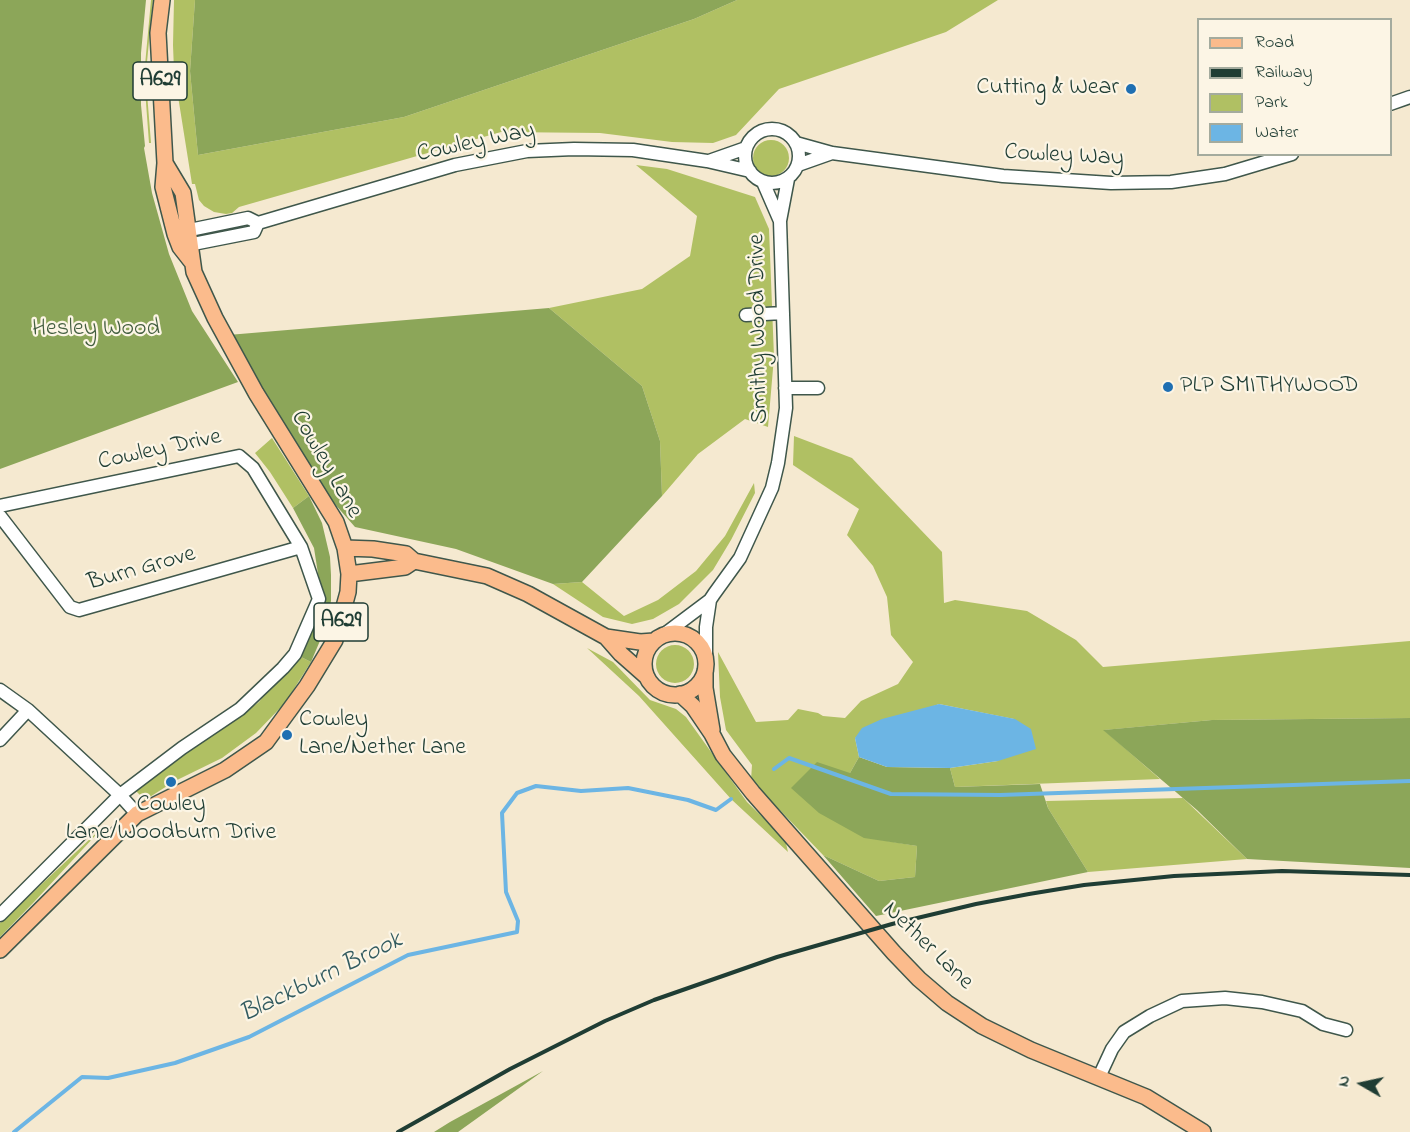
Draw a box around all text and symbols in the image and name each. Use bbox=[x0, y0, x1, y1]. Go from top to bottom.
legend bbox=[1197, 18, 1392, 156]
text: Road bbox=[1255, 30, 1294, 56]
text: Railway bbox=[1255, 60, 1312, 86]
road number: A629 bbox=[133, 62, 187, 100]
place label: Cutting & Wear bbox=[976, 75, 1119, 103]
marker: Cutting & Wear bbox=[1124, 82, 1138, 96]
text: Park bbox=[1255, 90, 1288, 116]
street label: Cowley Way bbox=[414, 117, 538, 171]
text: Water bbox=[1255, 120, 1298, 146]
street label: Cowley Way bbox=[1003, 139, 1125, 175]
street label: Smithy Wood Drive bbox=[744, 234, 776, 424]
park label: Hesley Wood bbox=[32, 316, 160, 344]
place label: PLP SMITHYWOOD bbox=[1180, 373, 1359, 401]
marker: PLP SMITHYWOOD bbox=[1161, 380, 1175, 394]
street label: Cowley Lane bbox=[283, 406, 367, 524]
street label: Cowley Drive bbox=[96, 424, 224, 478]
street label: Burn Grove bbox=[85, 541, 199, 599]
road number: A629 bbox=[314, 603, 368, 641]
place label: Cowley Lane/Nether Lane bbox=[299, 707, 466, 763]
marker: Cowley Lane/Nether Lane bbox=[280, 728, 294, 742]
marker: Cowley Lane/Woodburn Drive bbox=[164, 775, 178, 789]
place label: Cowley Lane/Woodburn Drive bbox=[66, 792, 276, 848]
street label: Nether Lane bbox=[876, 897, 978, 997]
water label: Blackburn Brook bbox=[236, 926, 408, 1032]
north arrow bbox=[1332, 1054, 1392, 1114]
text: N bbox=[1332, 1074, 1357, 1088]

